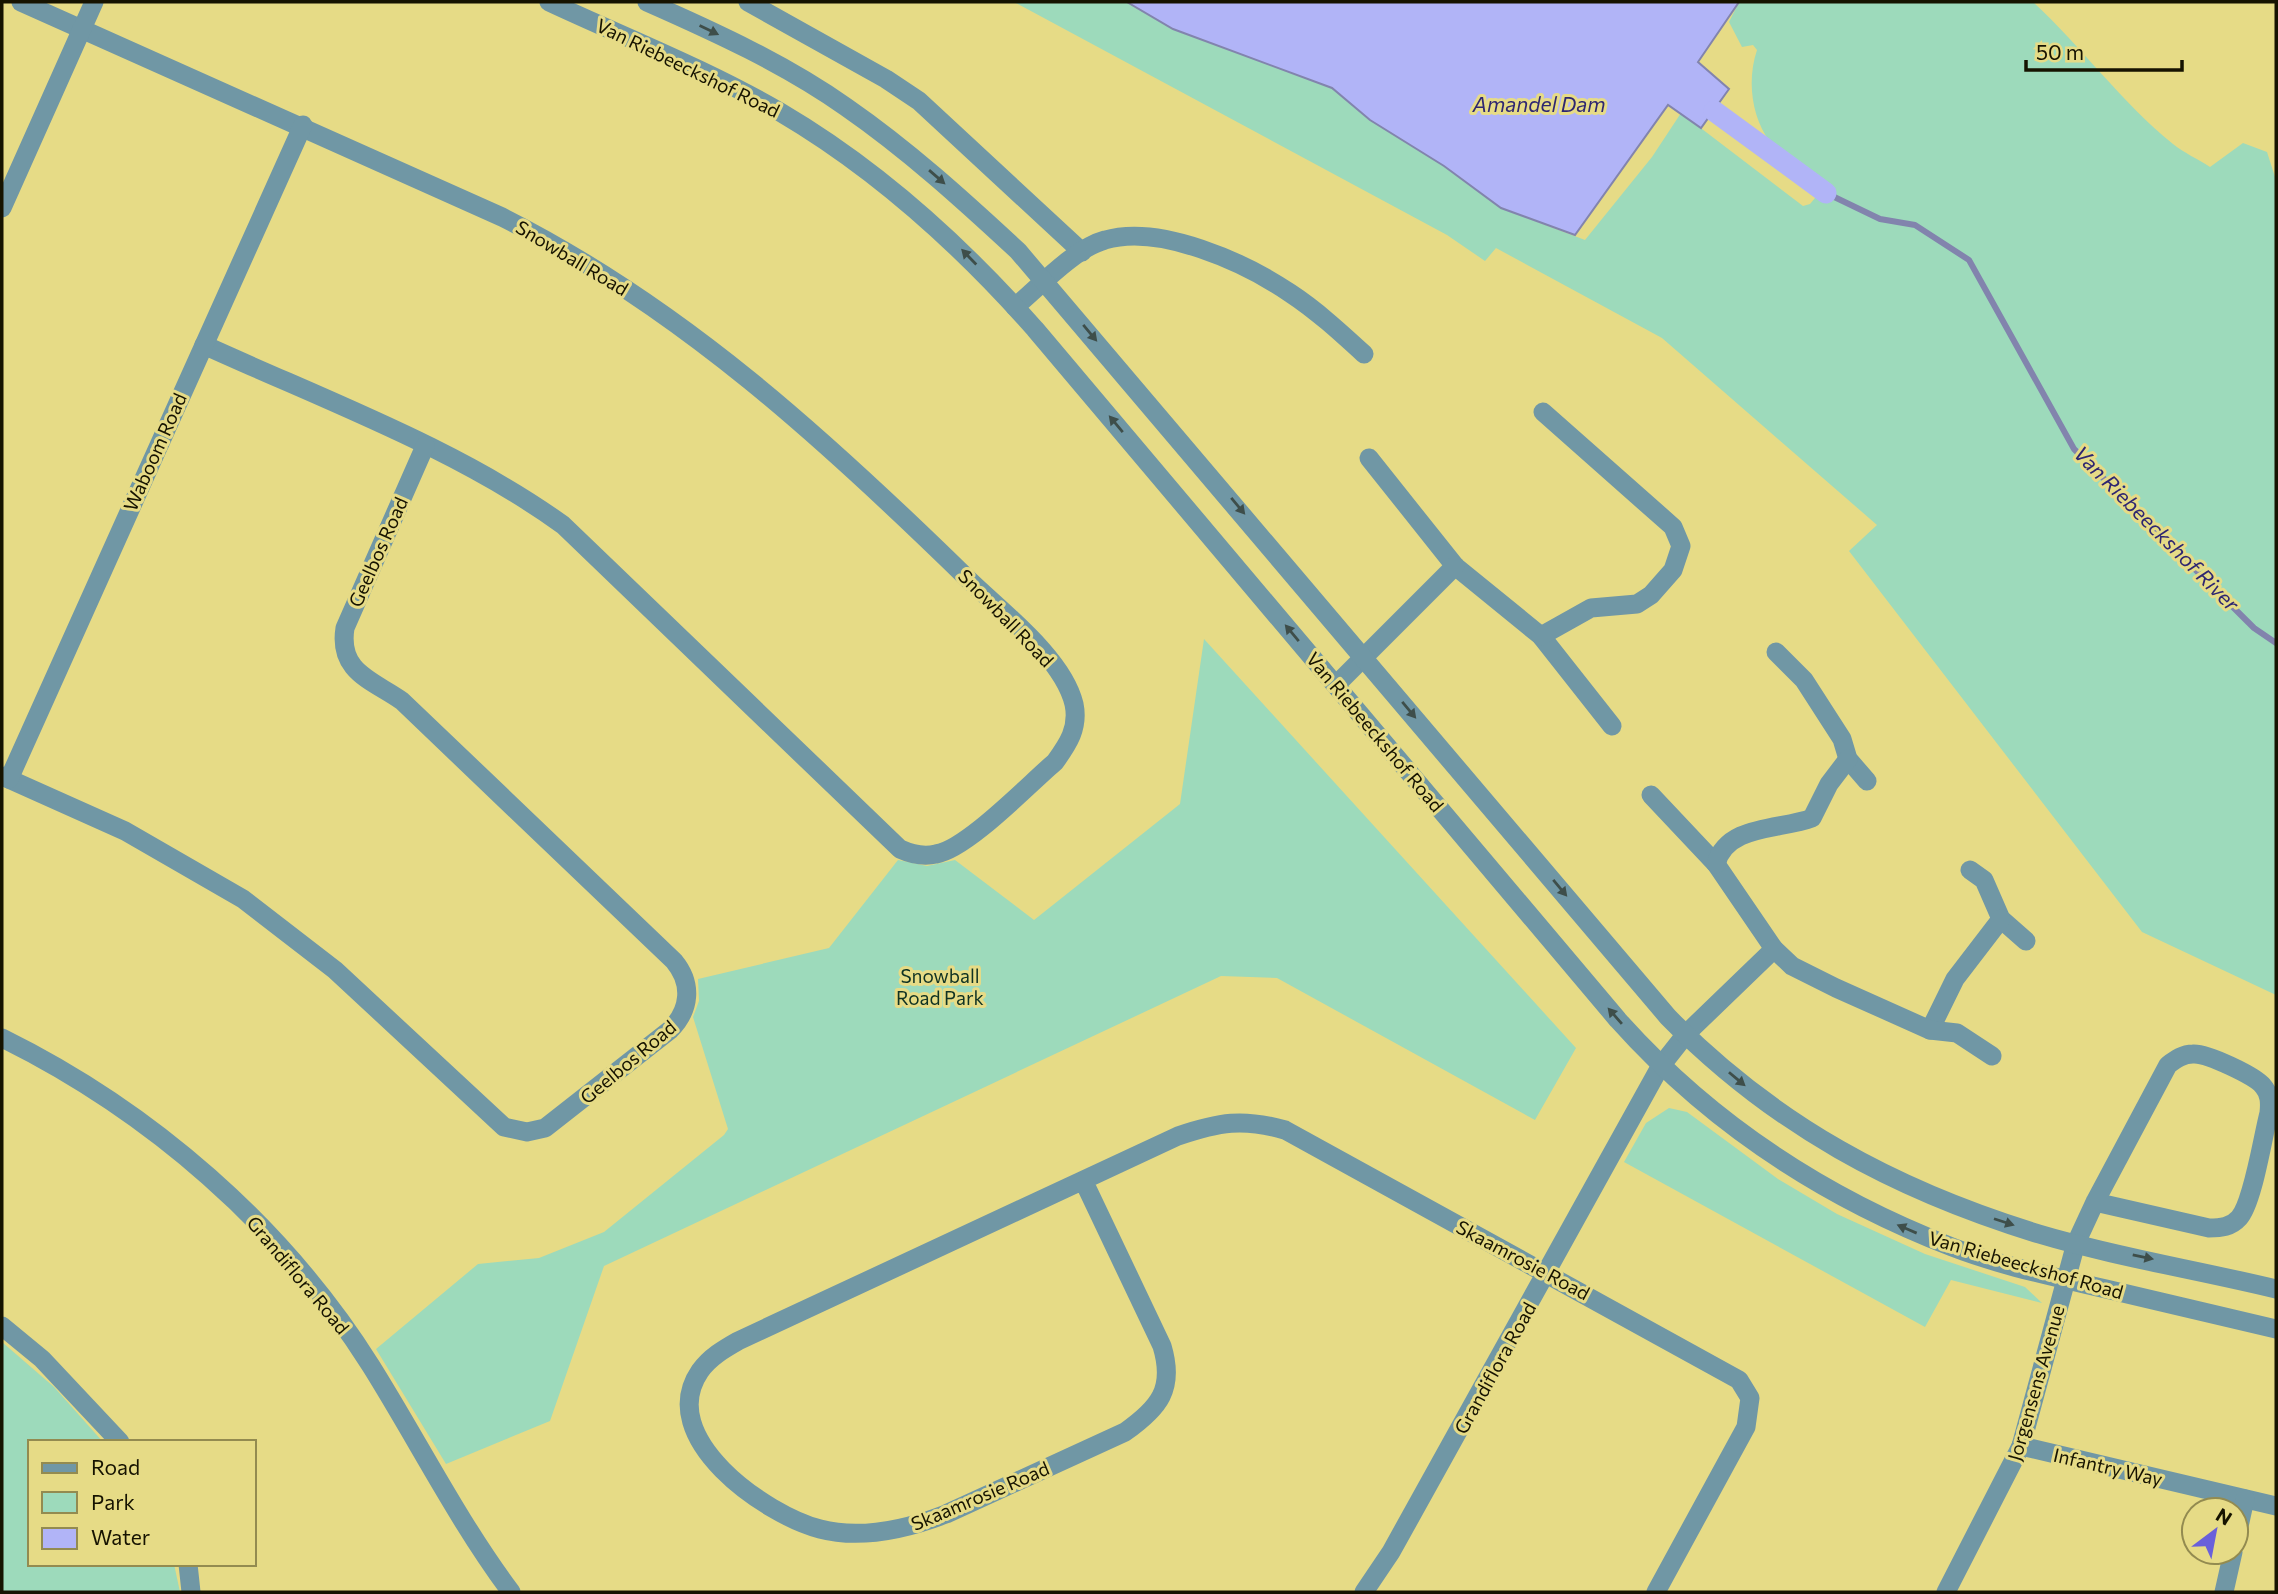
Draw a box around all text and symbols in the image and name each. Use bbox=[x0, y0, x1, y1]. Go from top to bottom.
street label: Van Riebeeckshof Road bbox=[593, 13, 784, 122]
one-way arrow bbox=[699, 25, 719, 36]
scale bar bbox=[2026, 28, 2182, 72]
text: 50 m bbox=[2036, 39, 2084, 64]
water label: Amandel Dam bbox=[1471, 91, 1606, 116]
one-way arrow bbox=[929, 169, 946, 184]
street label: Snowball Road bbox=[512, 215, 633, 300]
one-way arrow bbox=[961, 249, 977, 266]
one-way arrow bbox=[1082, 324, 1097, 341]
street label: Waboom Road bbox=[118, 389, 191, 514]
one-way arrow bbox=[1109, 416, 1124, 433]
water label: Van Riebeeckshof River bbox=[2069, 440, 2245, 616]
street label: Geelbos Road bbox=[343, 493, 412, 610]
one-way arrow bbox=[1230, 498, 1245, 515]
street label: Snowball Road bbox=[954, 564, 1059, 671]
one-way arrow bbox=[1285, 624, 1300, 641]
street label: Van Riebeeckshof Road bbox=[1302, 647, 1449, 816]
one-way arrow bbox=[1401, 701, 1416, 718]
one-way arrow bbox=[1552, 879, 1568, 897]
park label: Snowball Road Park bbox=[896, 964, 984, 1009]
one-way arrow bbox=[1608, 1008, 1623, 1025]
street label: Geelbos Road bbox=[575, 1015, 680, 1108]
one-way arrow bbox=[1729, 1071, 1746, 1086]
street label: Grandiflora Road bbox=[242, 1211, 354, 1338]
street label: Skaamrosie Road bbox=[1453, 1215, 1594, 1304]
one-way arrow bbox=[1994, 1218, 2015, 1228]
one-way arrow bbox=[1897, 1223, 1917, 1235]
street label: Van Riebeeckshof Road bbox=[1926, 1226, 2126, 1303]
one-way arrow bbox=[2132, 1252, 2154, 1263]
street label: Grandiflora Road bbox=[1449, 1298, 1540, 1438]
street label: Jorgensens Avenue bbox=[2002, 1302, 2069, 1463]
legend bbox=[28, 1440, 256, 1566]
street label: Infantry Way bbox=[2051, 1443, 2165, 1490]
text: Road bbox=[91, 1454, 140, 1479]
street label: Skaamrosie Road bbox=[907, 1456, 1052, 1535]
text: Park bbox=[91, 1489, 135, 1514]
north arrow bbox=[2180, 1496, 2250, 1566]
text: N bbox=[2212, 1503, 2236, 1530]
text: Water bbox=[91, 1524, 150, 1549]

